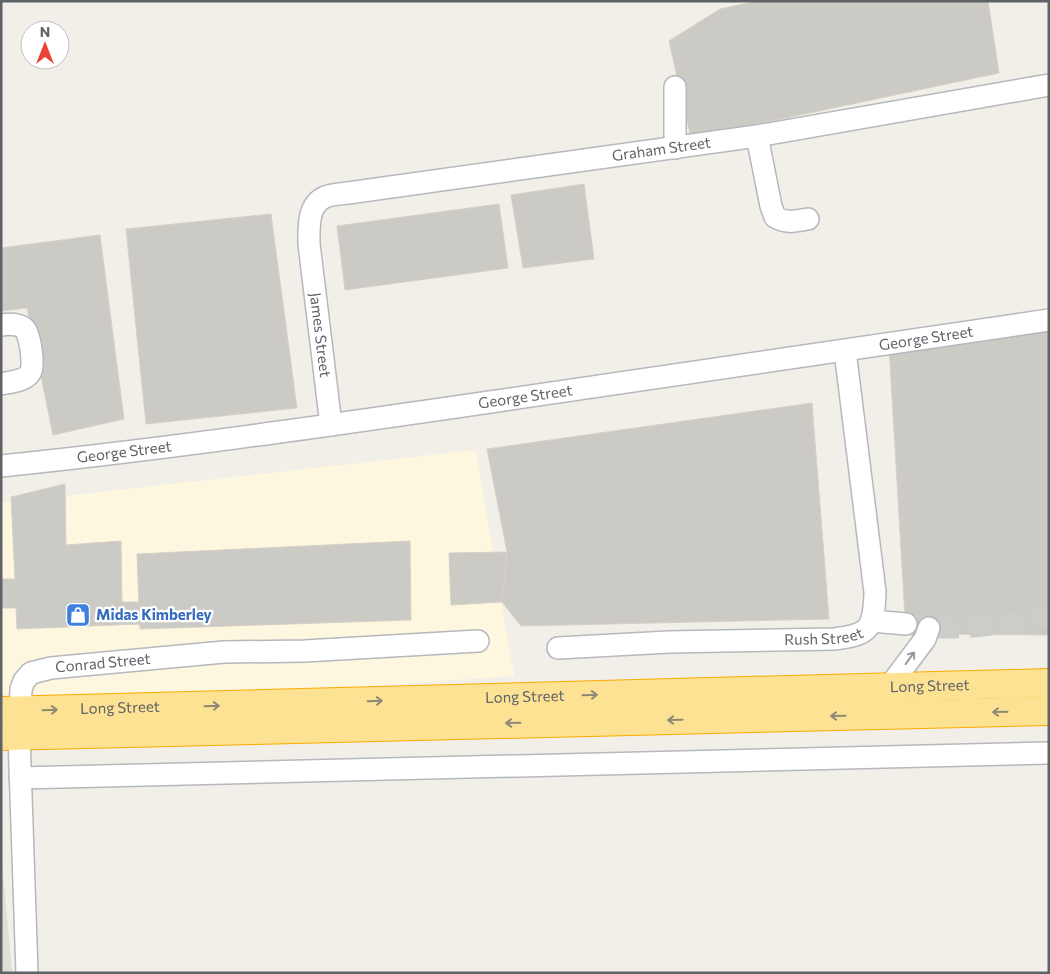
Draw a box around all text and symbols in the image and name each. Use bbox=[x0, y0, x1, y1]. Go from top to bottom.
north arrow bbox=[20, 20, 70, 70]
text: N bbox=[40, 23, 50, 40]
street label: Graham Street bbox=[611, 133, 712, 164]
street label: James Street bbox=[307, 291, 335, 378]
street label: George Street bbox=[878, 322, 974, 353]
street label: George Street bbox=[477, 380, 574, 412]
street label: George Street bbox=[76, 436, 172, 466]
shop icon: Midas Kimberley bbox=[65, 602, 91, 628]
place label: Midas Kimberley bbox=[96, 605, 213, 623]
street label: Rush Street bbox=[784, 623, 866, 648]
street label: Conrad Street bbox=[54, 649, 151, 676]
one-way arrow bbox=[905, 652, 916, 665]
street label: Long Street bbox=[890, 675, 970, 695]
street label: Long Street bbox=[485, 686, 565, 706]
one-way arrow bbox=[582, 690, 598, 700]
one-way arrow bbox=[366, 696, 383, 706]
street label: Long Street bbox=[80, 697, 160, 717]
one-way arrow bbox=[204, 701, 220, 710]
one-way arrow bbox=[42, 705, 58, 715]
one-way arrow bbox=[992, 707, 1008, 717]
one-way arrow bbox=[830, 711, 846, 721]
one-way arrow bbox=[667, 715, 683, 724]
one-way arrow bbox=[505, 719, 521, 728]

